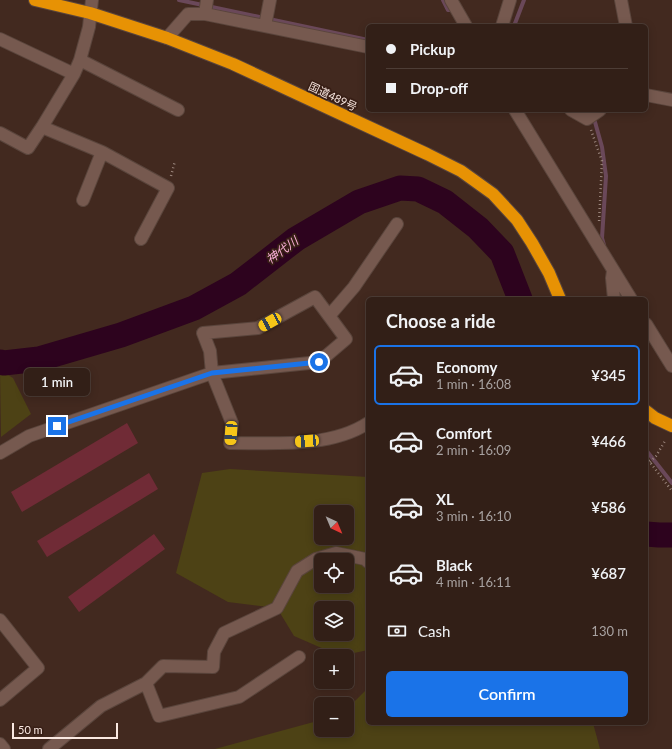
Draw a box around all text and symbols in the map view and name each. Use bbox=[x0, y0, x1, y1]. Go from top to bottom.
text: Pickup bbox=[410, 40, 455, 58]
street label: 国道489号 bbox=[307, 79, 359, 113]
text: Drop-off bbox=[410, 79, 468, 97]
water label: 神代川 bbox=[263, 232, 303, 267]
text: Choose a ride bbox=[386, 310, 495, 332]
car bbox=[257, 311, 283, 333]
route start bbox=[310, 353, 328, 371]
icon: car bbox=[388, 357, 424, 393]
text: Economy bbox=[436, 358, 497, 376]
text: ¥345 bbox=[591, 366, 626, 384]
callout: 1 min bbox=[24, 368, 90, 396]
text: 1 min bbox=[41, 374, 73, 390]
text: 1 min · 16:08 bbox=[436, 376, 511, 392]
route end bbox=[48, 417, 66, 435]
car bbox=[224, 421, 238, 445]
icon: car bbox=[388, 423, 424, 459]
text: Comfort bbox=[436, 424, 492, 442]
text: ¥466 bbox=[591, 432, 626, 450]
car bbox=[295, 434, 319, 448]
text: 2 min · 16:09 bbox=[436, 442, 511, 458]
icon: car bbox=[388, 489, 424, 525]
text: XL bbox=[436, 490, 454, 508]
text: ¥586 bbox=[591, 498, 626, 516]
north arrow bbox=[314, 505, 354, 545]
map controls bbox=[314, 505, 354, 737]
text: 3 min · 16:10 bbox=[436, 508, 511, 524]
button: locate bbox=[314, 553, 354, 593]
icon: car bbox=[388, 555, 424, 591]
text: Black bbox=[436, 556, 472, 574]
text: ¥687 bbox=[591, 564, 626, 582]
text: 4 min · 16:11 bbox=[436, 574, 511, 590]
button: layers bbox=[314, 601, 354, 641]
icon: cash bbox=[386, 620, 408, 642]
text: Cash bbox=[418, 622, 450, 640]
text: 130 m bbox=[591, 623, 628, 639]
button: + bbox=[314, 649, 354, 689]
button: Confirm bbox=[386, 671, 628, 717]
button: − bbox=[314, 697, 354, 737]
scale bar bbox=[12, 721, 118, 740]
text: 50 m bbox=[18, 723, 43, 736]

